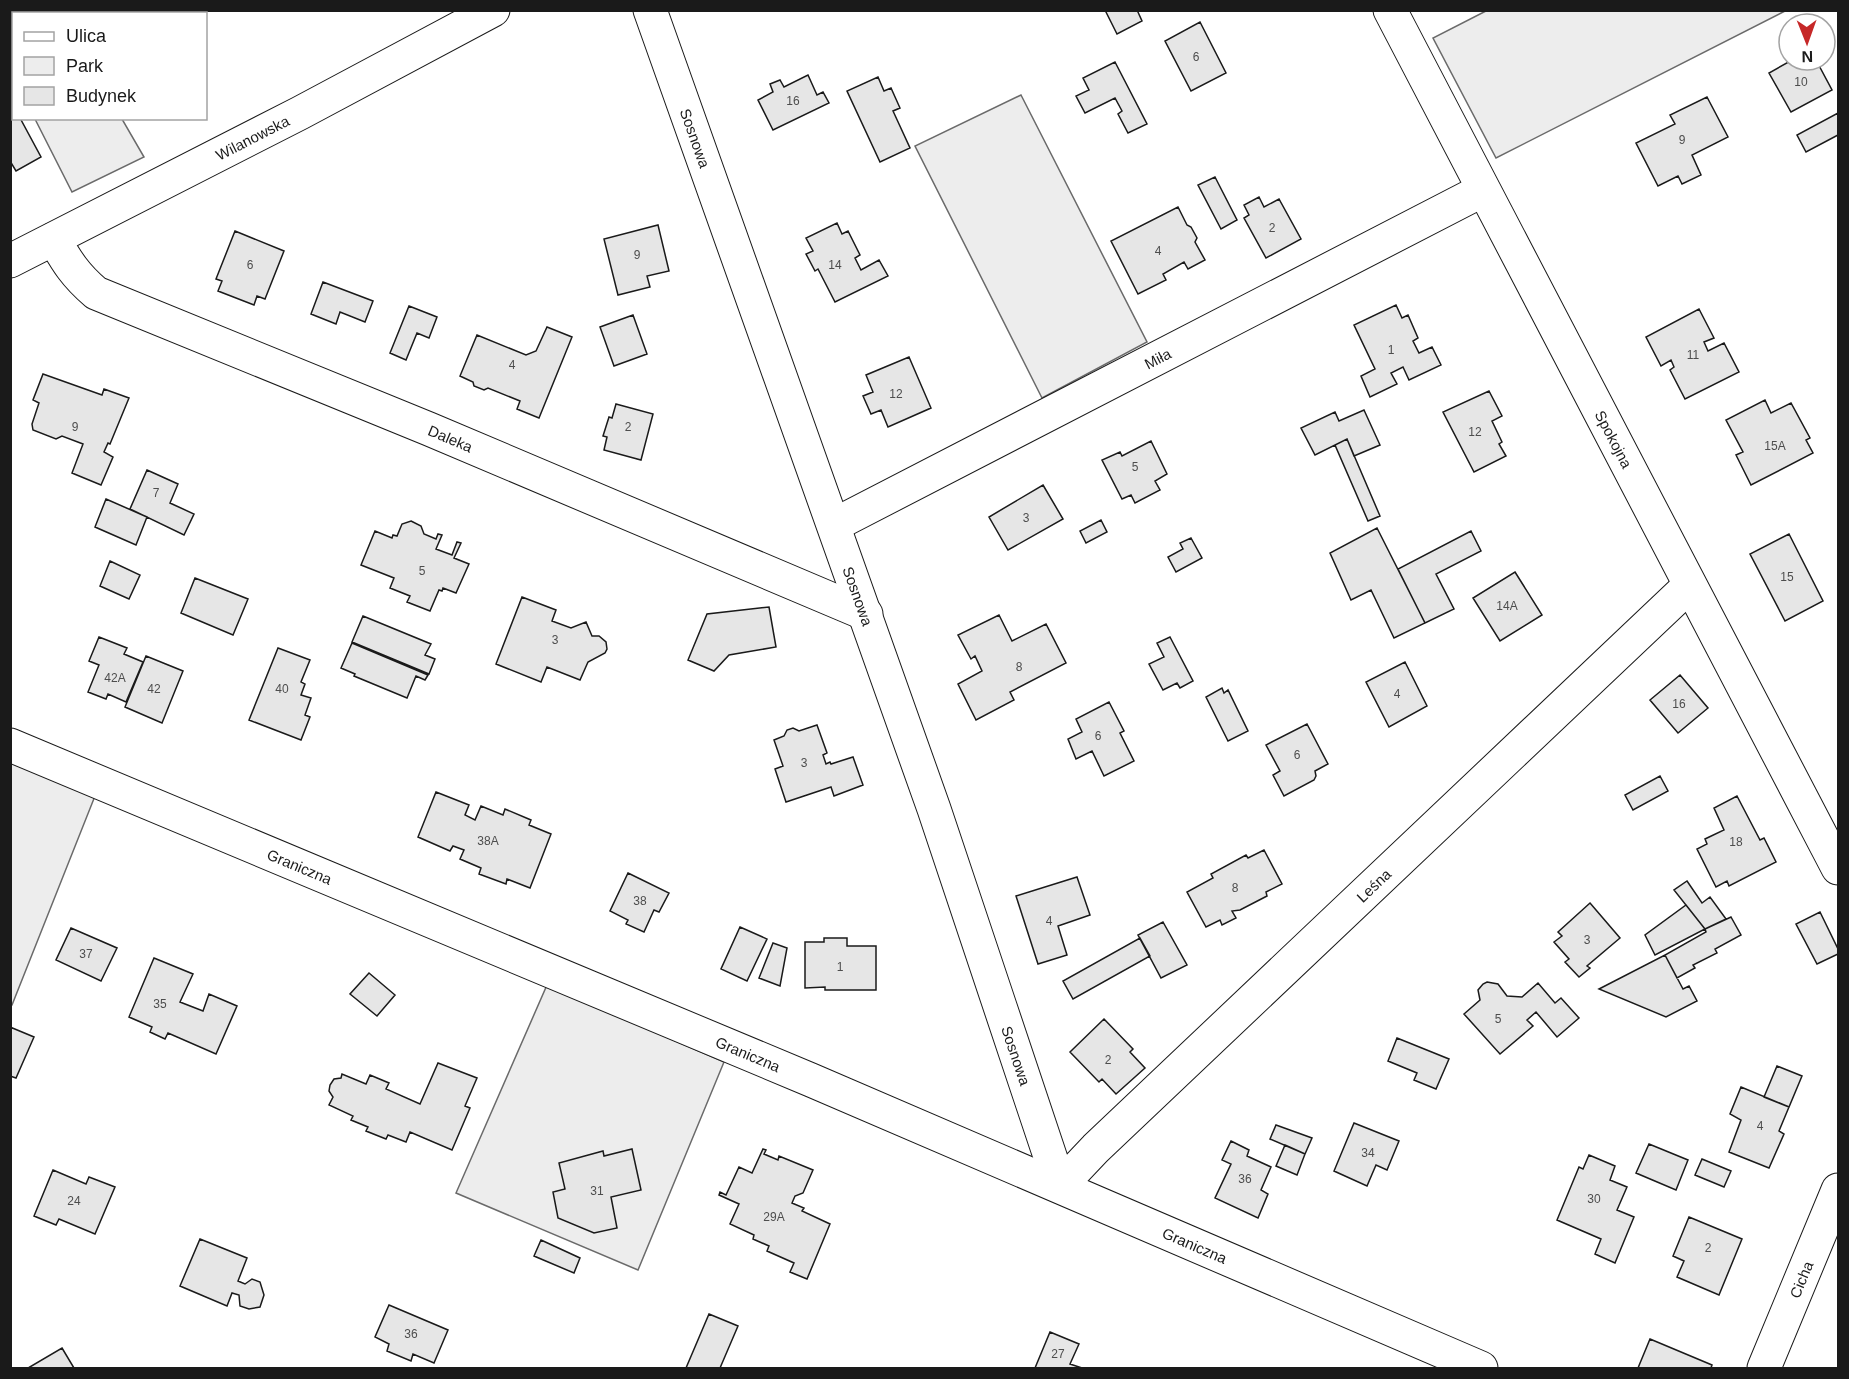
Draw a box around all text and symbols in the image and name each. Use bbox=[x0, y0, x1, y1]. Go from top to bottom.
legend bbox=[12, 12, 207, 120]
north arrow bbox=[1777, 12, 1837, 72]
text: Ulica bbox=[66, 26, 107, 46]
text: N bbox=[1801, 48, 1813, 65]
house number: 6 bbox=[1193, 50, 1200, 64]
text: Park bbox=[66, 56, 104, 76]
house number: 10 bbox=[1794, 75, 1808, 89]
text: Budynek bbox=[66, 86, 137, 106]
house number: 16 bbox=[786, 94, 800, 108]
street label: Sosnowa bbox=[677, 106, 714, 171]
street label: Wilanowska bbox=[213, 111, 292, 163]
house number: 9 bbox=[1679, 133, 1686, 147]
house number: 2 bbox=[1269, 221, 1276, 235]
house number: 4 bbox=[1155, 244, 1162, 258]
house number: 9 bbox=[634, 248, 641, 262]
house number: 6 bbox=[247, 258, 254, 272]
house number: 14 bbox=[828, 258, 842, 272]
house number: 1 bbox=[1388, 343, 1395, 357]
street label: Miła bbox=[1141, 344, 1174, 372]
house number: 11 bbox=[1687, 348, 1700, 362]
house number: 4 bbox=[509, 358, 516, 372]
house number: 12 bbox=[889, 387, 903, 401]
street label: Spokojna bbox=[1592, 407, 1636, 471]
house number: 9 bbox=[72, 420, 79, 434]
house number: 2 bbox=[625, 420, 632, 434]
street label: Daleka bbox=[426, 421, 476, 455]
house number: 12 bbox=[1468, 425, 1482, 439]
house number: 15A bbox=[1764, 439, 1786, 453]
house number: 5 bbox=[1132, 460, 1139, 474]
house number: 7 bbox=[153, 486, 160, 500]
house number: 3 bbox=[1023, 511, 1030, 525]
house number: 5 bbox=[419, 564, 426, 578]
street label: Sosnowa bbox=[840, 564, 877, 629]
house number: 15 bbox=[1780, 570, 1794, 584]
house number: 14A bbox=[1496, 599, 1518, 613]
house number: 3 bbox=[552, 633, 559, 647]
house number: 8 bbox=[1016, 660, 1023, 674]
house number: 42A bbox=[104, 671, 126, 685]
house number: 42 bbox=[147, 682, 161, 696]
house number: 40 bbox=[275, 682, 289, 696]
house number: 4 bbox=[1394, 687, 1401, 701]
house number: 16 bbox=[1672, 697, 1686, 711]
house number: 6 bbox=[1095, 729, 1102, 743]
house number: 6 bbox=[1294, 748, 1301, 762]
house number: 3 bbox=[801, 756, 808, 770]
house number: 38A bbox=[477, 834, 499, 848]
house number: 18 bbox=[1729, 835, 1743, 849]
street label: Graniczna bbox=[265, 845, 335, 887]
street label: Leśna bbox=[1353, 864, 1395, 905]
house number: 8 bbox=[1232, 881, 1239, 895]
house number: 38 bbox=[633, 894, 647, 908]
house number: 4 bbox=[1046, 914, 1053, 928]
house number: 3 bbox=[1584, 933, 1591, 947]
house number: 37 bbox=[79, 947, 93, 961]
house number: 1 bbox=[837, 960, 844, 974]
house number: 35 bbox=[153, 997, 167, 1011]
house number: 5 bbox=[1495, 1012, 1502, 1026]
street label: Sosnowa bbox=[999, 1024, 1034, 1088]
street label: Graniczna bbox=[713, 1033, 783, 1075]
house number: 2 bbox=[1105, 1053, 1112, 1067]
house number: 4 bbox=[1757, 1119, 1764, 1133]
house number: 34 bbox=[1361, 1146, 1375, 1160]
house number: 36 bbox=[1238, 1172, 1252, 1186]
house number: 31 bbox=[590, 1184, 604, 1198]
house number: 30 bbox=[1587, 1192, 1601, 1206]
house number: 24 bbox=[67, 1194, 81, 1208]
house number: 29A bbox=[763, 1210, 785, 1224]
street label: Graniczna bbox=[1160, 1224, 1230, 1267]
house number: 2 bbox=[1705, 1241, 1712, 1255]
street label: Cicha bbox=[1786, 1258, 1816, 1300]
house number: 36 bbox=[404, 1327, 418, 1341]
house number: 27 bbox=[1051, 1347, 1065, 1361]

